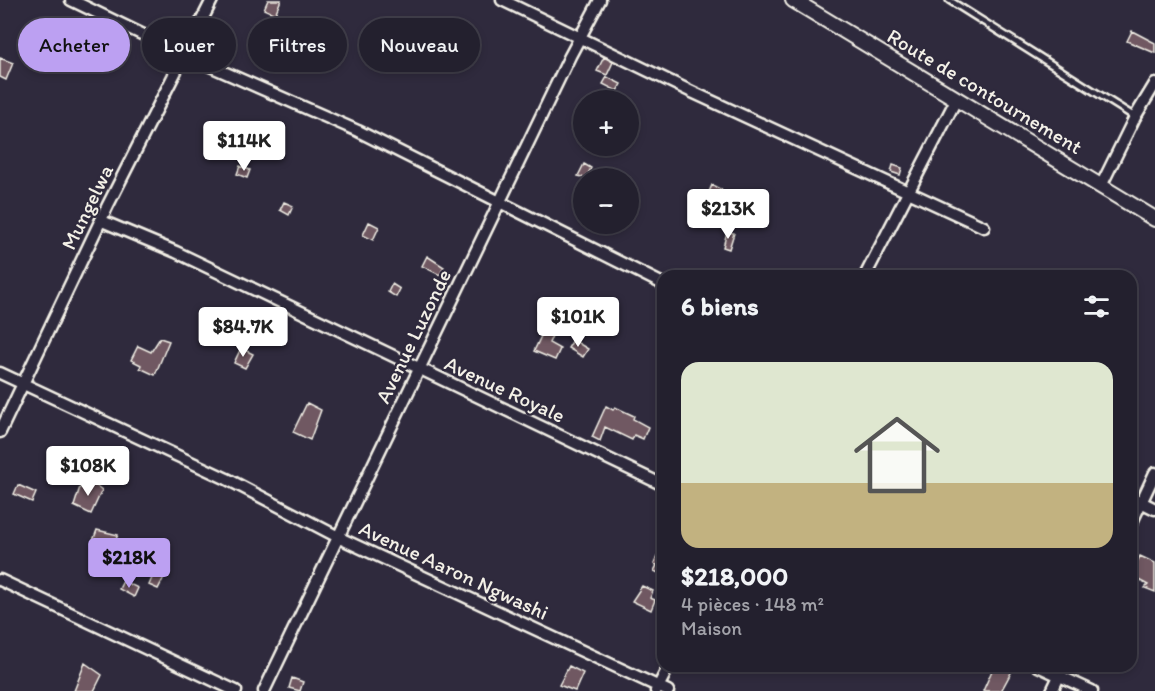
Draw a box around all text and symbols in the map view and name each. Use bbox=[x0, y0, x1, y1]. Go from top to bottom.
chip: Acheter bbox=[18, 18, 130, 72]
chip: Louer bbox=[142, 18, 236, 72]
chip: Filtres bbox=[248, 18, 347, 72]
chip: Nouveau bbox=[359, 18, 480, 72]
street label: Route de contournement bbox=[883, 23, 1087, 159]
map controls bbox=[573, 90, 639, 234]
button: + bbox=[573, 90, 639, 156]
pin: $114K bbox=[202, 121, 286, 172]
text: $114K bbox=[217, 128, 271, 152]
street label: Mungelwa bbox=[56, 160, 118, 254]
button: − bbox=[573, 168, 639, 234]
pin: $213K bbox=[686, 189, 770, 240]
text: $213K bbox=[701, 196, 755, 220]
street label: Avenue Luzonde bbox=[370, 265, 456, 407]
text: 6 biens bbox=[681, 290, 759, 322]
icon: filters bbox=[1080, 290, 1113, 323]
pin: $101K bbox=[536, 297, 620, 348]
text: $101K bbox=[551, 304, 605, 328]
pin: $84.7K bbox=[194, 307, 292, 358]
text: $84.7K bbox=[213, 314, 273, 338]
street label: Avenue Royale bbox=[441, 350, 569, 428]
icon: home bbox=[843, 401, 951, 509]
pin: $108K bbox=[46, 446, 130, 497]
text: $108K bbox=[60, 453, 116, 477]
street label: Avenue Aaron Ngwashi bbox=[355, 515, 553, 625]
pin: $218K bbox=[87, 538, 171, 589]
text: $218K bbox=[102, 545, 156, 569]
text: $218,000 bbox=[681, 560, 788, 592]
text: 4 pièces · 148 m² bbox=[681, 592, 824, 616]
text: Maison bbox=[681, 616, 742, 640]

